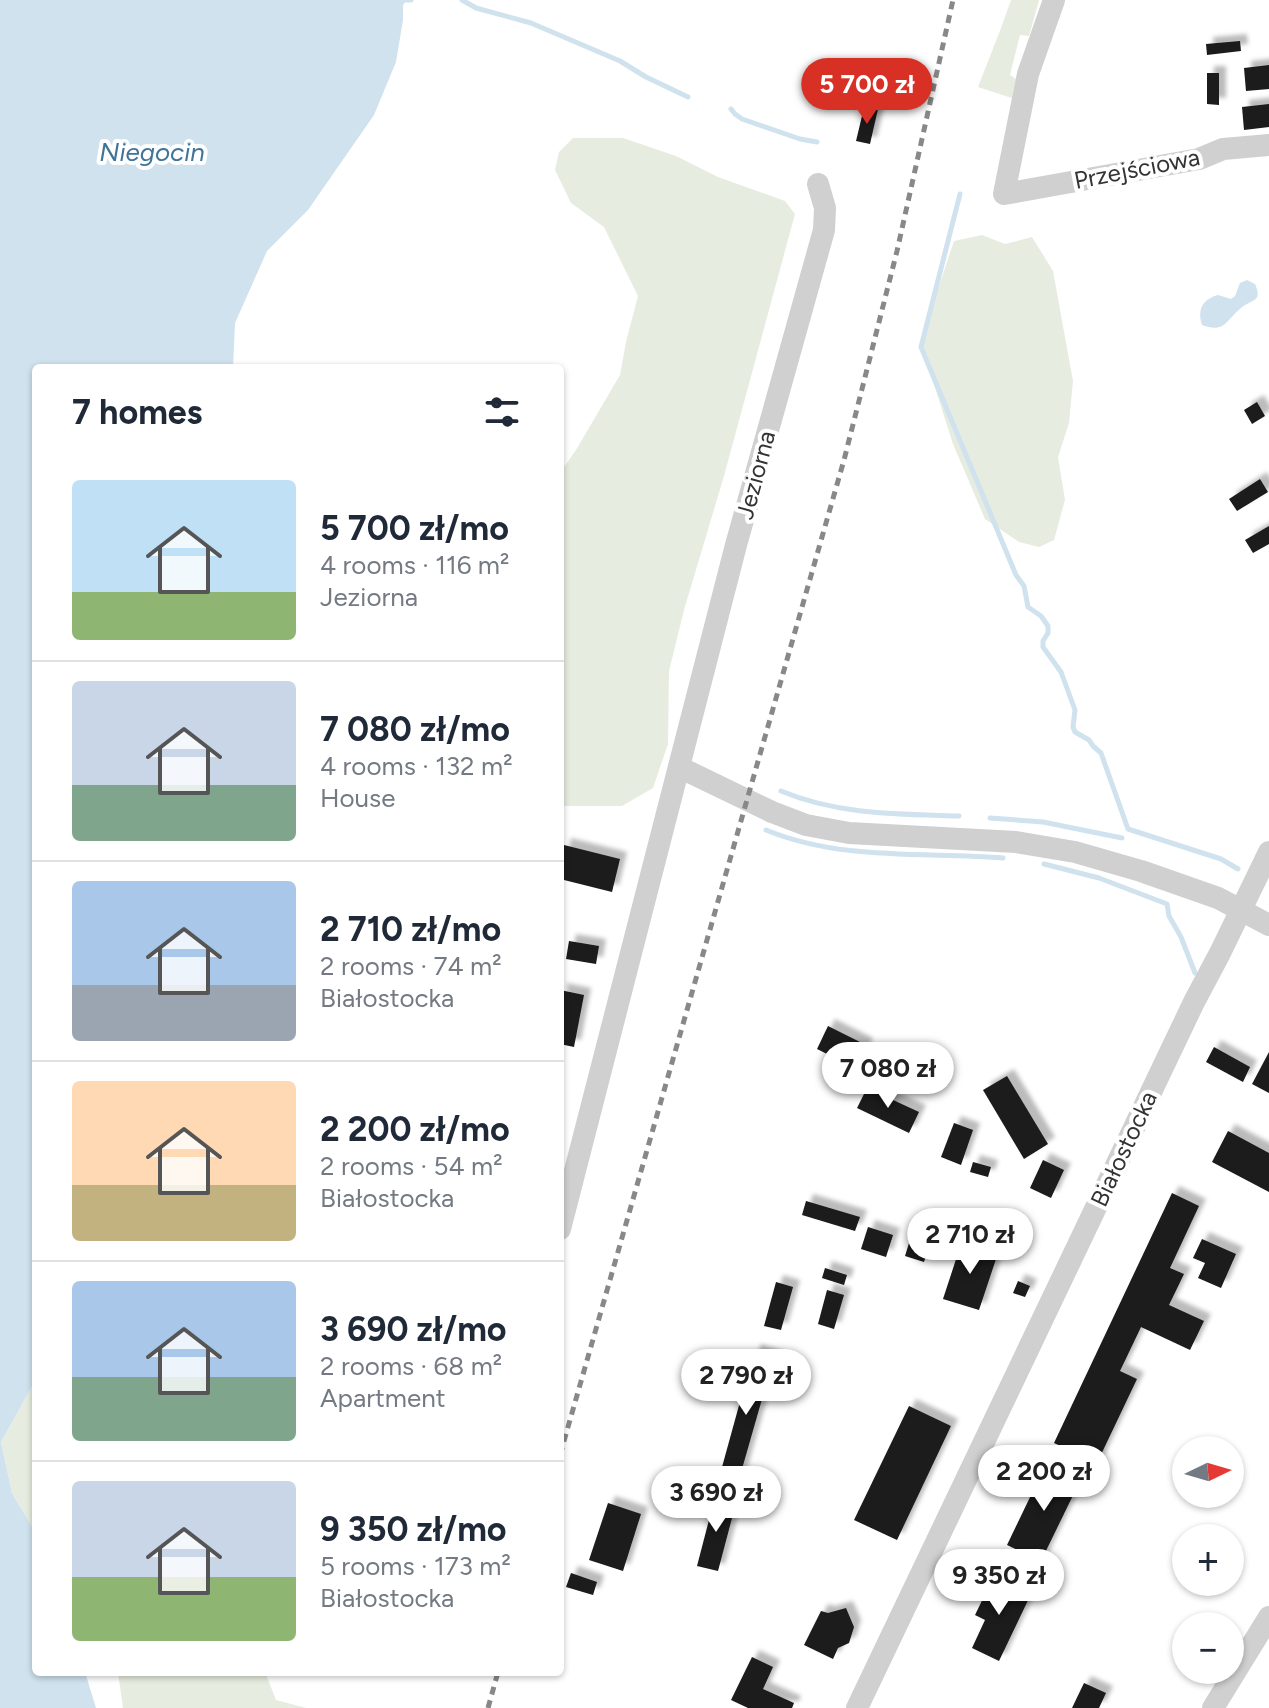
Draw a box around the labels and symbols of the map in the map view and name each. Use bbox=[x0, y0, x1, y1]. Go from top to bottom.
pin: 5 700 zł bbox=[784, 58, 950, 126]
water label: Niegocin bbox=[99, 136, 205, 168]
street label: Przejściowa bbox=[1072, 142, 1202, 195]
street label: Jeziorna bbox=[730, 427, 781, 522]
pin: 7 080 zł bbox=[805, 1042, 971, 1110]
street label: Białostocka bbox=[1084, 1087, 1163, 1211]
pin: 2 710 zł bbox=[887, 1208, 1053, 1276]
pin: 2 790 zł bbox=[663, 1349, 829, 1417]
north arrow bbox=[1172, 1436, 1244, 1508]
pin: 2 200 zł bbox=[961, 1445, 1127, 1513]
pin: 3 690 zł bbox=[633, 1466, 799, 1534]
pin: 9 350 zł bbox=[916, 1549, 1082, 1617]

